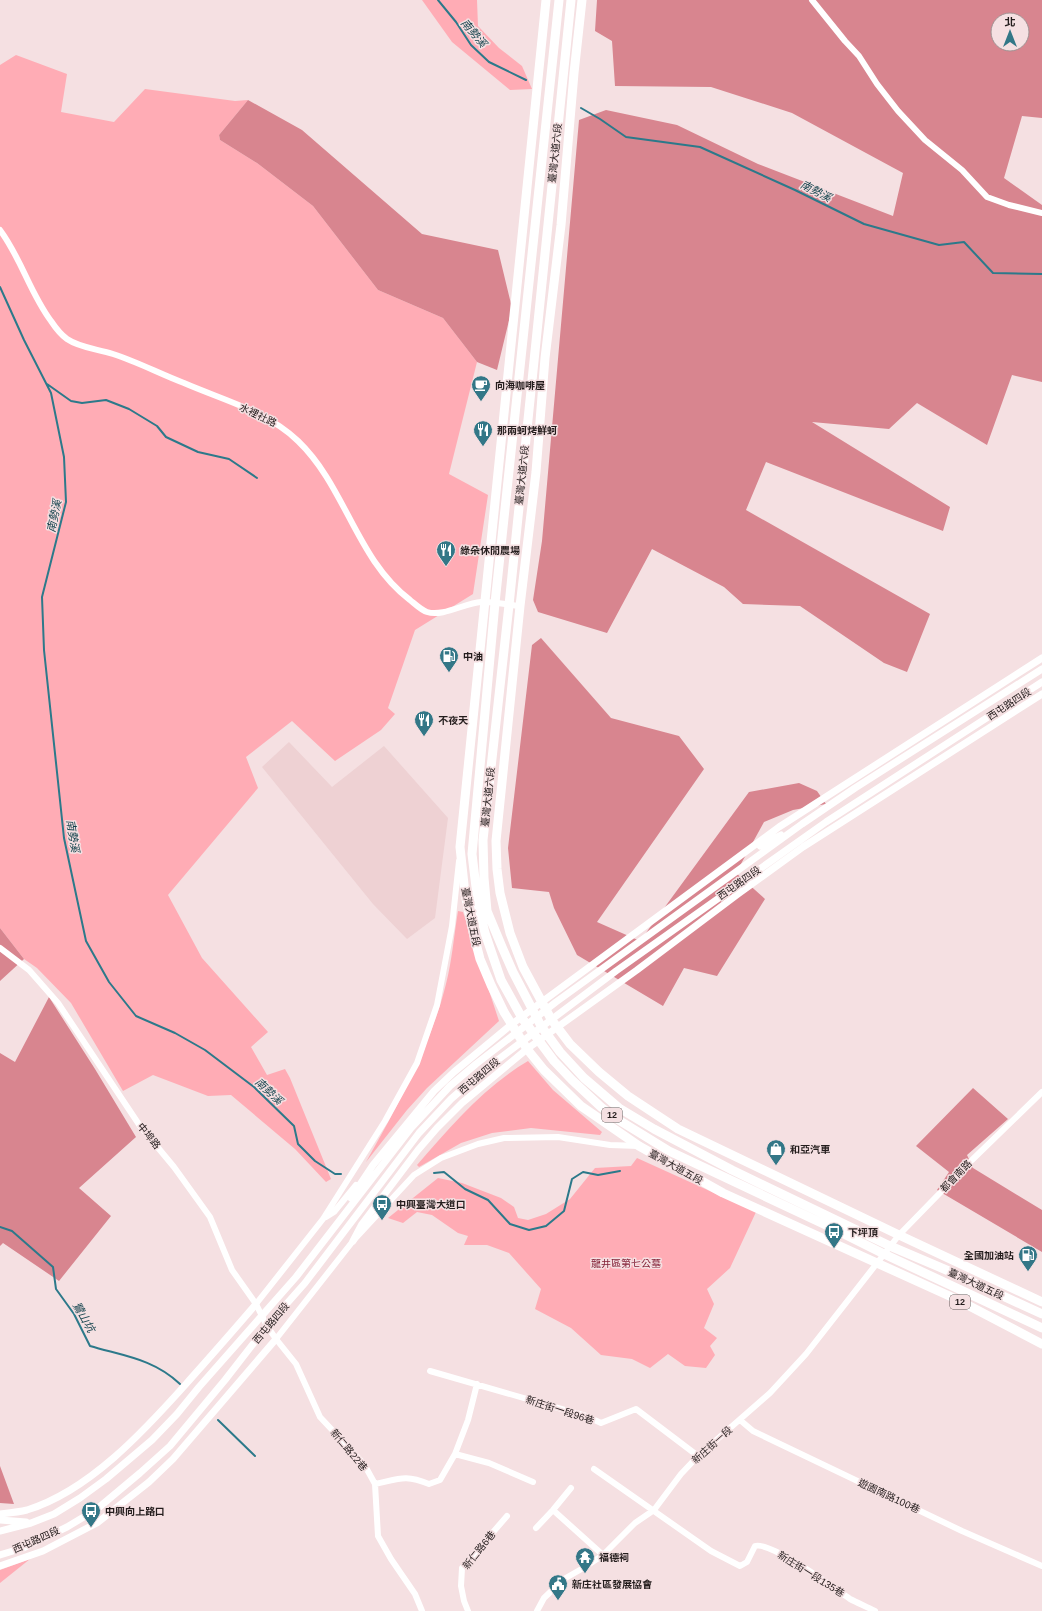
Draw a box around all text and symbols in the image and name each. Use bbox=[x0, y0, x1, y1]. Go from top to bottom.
north arrow bbox=[990, 12, 1030, 52]
text: 北 bbox=[1005, 16, 1016, 28]
water label: 南勢溪 bbox=[459, 17, 490, 51]
street label: 臺灣大道六段 bbox=[546, 123, 564, 183]
water label: 南勢溪 bbox=[799, 178, 835, 205]
cafe icon: 向海咖啡屋 bbox=[470, 374, 492, 402]
place label: 向海咖啡屋 bbox=[495, 380, 545, 391]
street label: 水裡社路 bbox=[238, 401, 278, 429]
restaurant icon: 那兩蚵烤鮮蚵 bbox=[472, 419, 494, 447]
place label: 那兩蚵烤鮮蚵 bbox=[497, 425, 557, 436]
street label: 臺灣大道六段 bbox=[513, 445, 531, 505]
water label: 南勢溪 bbox=[45, 497, 64, 533]
restaurant icon: 綠朵休閒農場 bbox=[435, 539, 457, 567]
place label: 綠朵休閒農場 bbox=[460, 545, 520, 556]
fuel station icon: 中油 bbox=[438, 645, 460, 673]
place label: 中油 bbox=[463, 651, 483, 662]
street label: 西屯路四段 bbox=[985, 686, 1033, 722]
restaurant icon: 不夜天 bbox=[413, 709, 435, 737]
place label: 不夜天 bbox=[438, 715, 469, 726]
street label: 臺灣大道六段 bbox=[479, 767, 497, 827]
water label: 南勢溪 bbox=[64, 819, 82, 855]
street label: 西屯路四段 bbox=[715, 864, 763, 902]
street label: 臺灣大道五段 bbox=[460, 887, 482, 947]
street label: 西屯路四段 bbox=[456, 1056, 502, 1096]
water label: 南勢溪 bbox=[253, 1075, 287, 1108]
road number: 12 bbox=[602, 1108, 622, 1122]
street label: 中埠路 bbox=[135, 1121, 163, 1151]
shop icon: 和亞汽車 bbox=[765, 1138, 787, 1166]
place label: 和亞汽車 bbox=[790, 1144, 830, 1155]
street label: 臺灣大道五段 bbox=[647, 1148, 705, 1186]
street label: 都會南路 bbox=[938, 1158, 974, 1194]
bus stop icon: 中興臺灣大道口 bbox=[371, 1193, 393, 1221]
place label: 中興臺灣大道口 bbox=[396, 1199, 466, 1210]
bus stop icon: 下坪頂 bbox=[823, 1221, 845, 1249]
place label: 下坪頂 bbox=[848, 1227, 878, 1238]
fuel station icon: 全國加油站 bbox=[1017, 1244, 1039, 1272]
place label: 全國加油站 bbox=[964, 1250, 1014, 1261]
park label: 龍井區第七公墓 bbox=[591, 1258, 661, 1269]
street label: 臺灣大道五段 bbox=[946, 1266, 1006, 1302]
road number: 12 bbox=[950, 1295, 970, 1309]
water label: 鷺山坑 bbox=[71, 1300, 98, 1336]
street label: 西屯路四段 bbox=[251, 1300, 291, 1346]
street label: 新庄街一段96巷 bbox=[524, 1394, 596, 1426]
street label: 新庄街一段 bbox=[690, 1424, 734, 1466]
street label: 新仁路22巷 bbox=[328, 1427, 370, 1473]
street label: 遊園南路100巷 bbox=[856, 1477, 922, 1515]
bus stop icon: 中興向上路口 bbox=[80, 1500, 102, 1528]
place label: 中興向上路口 bbox=[105, 1506, 165, 1517]
street label: 西屯路四段 bbox=[11, 1525, 61, 1555]
street label: 新仁路6巷 bbox=[460, 1529, 498, 1571]
temple icon: 福德祠 bbox=[574, 1546, 596, 1574]
street label: 新庄街一段135巷 bbox=[776, 1549, 846, 1599]
place label: 福德祠 bbox=[599, 1552, 629, 1563]
public building icon: 新庄社區發展協會 bbox=[547, 1573, 569, 1601]
place label: 新庄社區發展協會 bbox=[572, 1579, 653, 1590]

